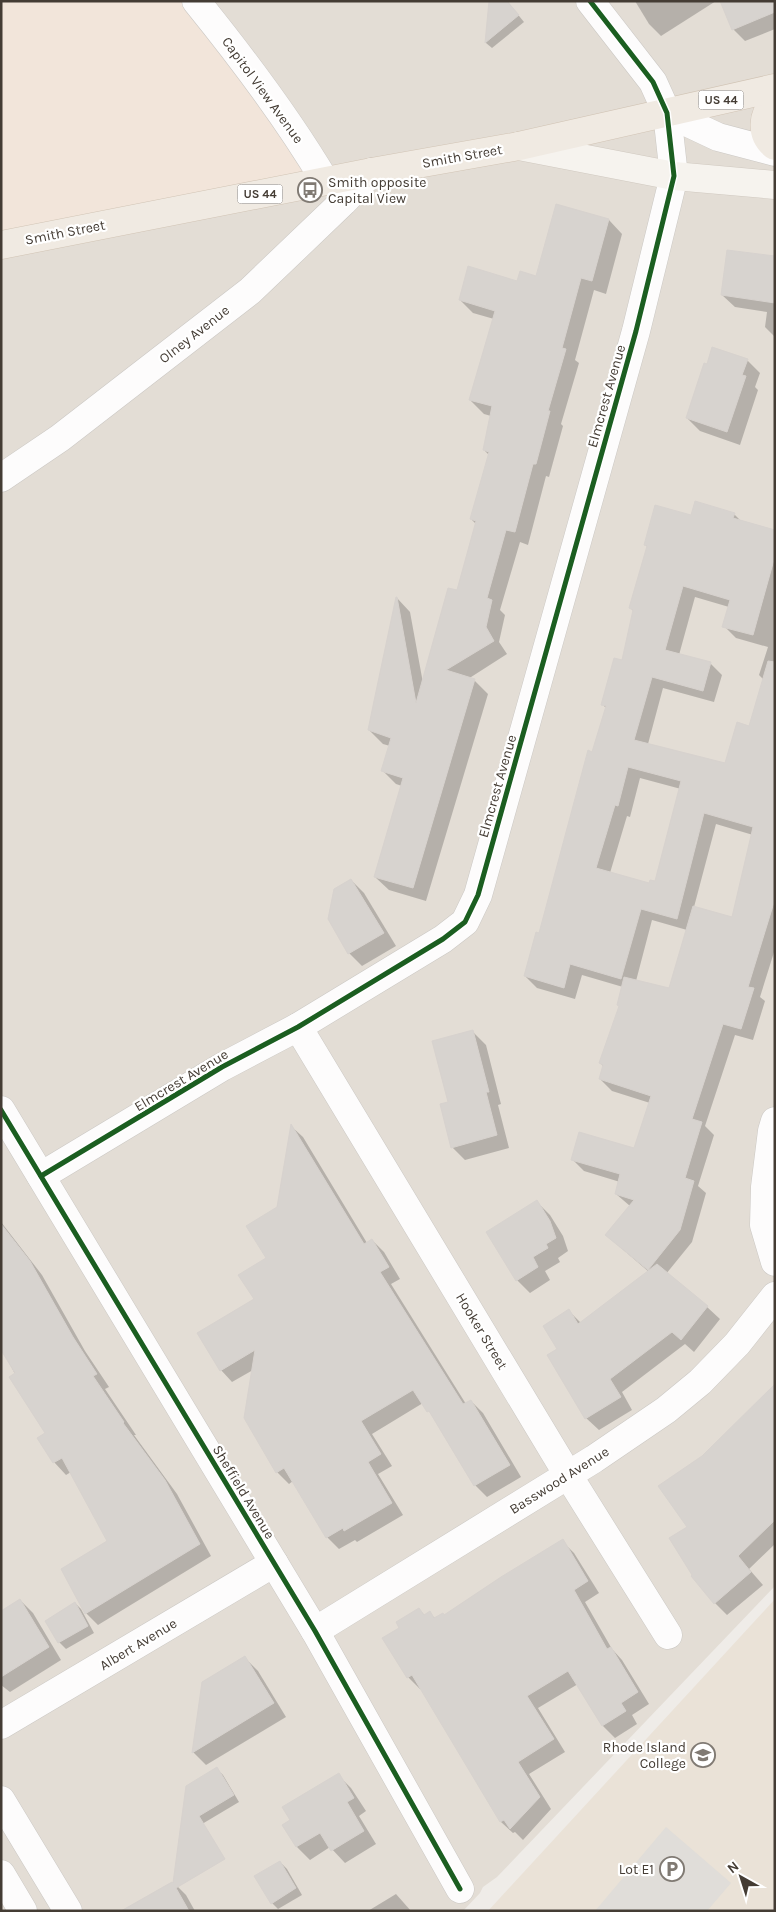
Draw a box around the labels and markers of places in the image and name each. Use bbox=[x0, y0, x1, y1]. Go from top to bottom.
place label: Smith opposite Capital View bbox=[328, 174, 426, 207]
bus stop icon: Smith opposite Capital View bbox=[297, 177, 323, 203]
place label: Rhode Island College bbox=[603, 1739, 686, 1772]
school or university icon: Rhode Island College bbox=[690, 1742, 716, 1768]
parking icon: Lot E1 bbox=[659, 1856, 685, 1882]
place label: Lot E1 bbox=[619, 1861, 654, 1878]

